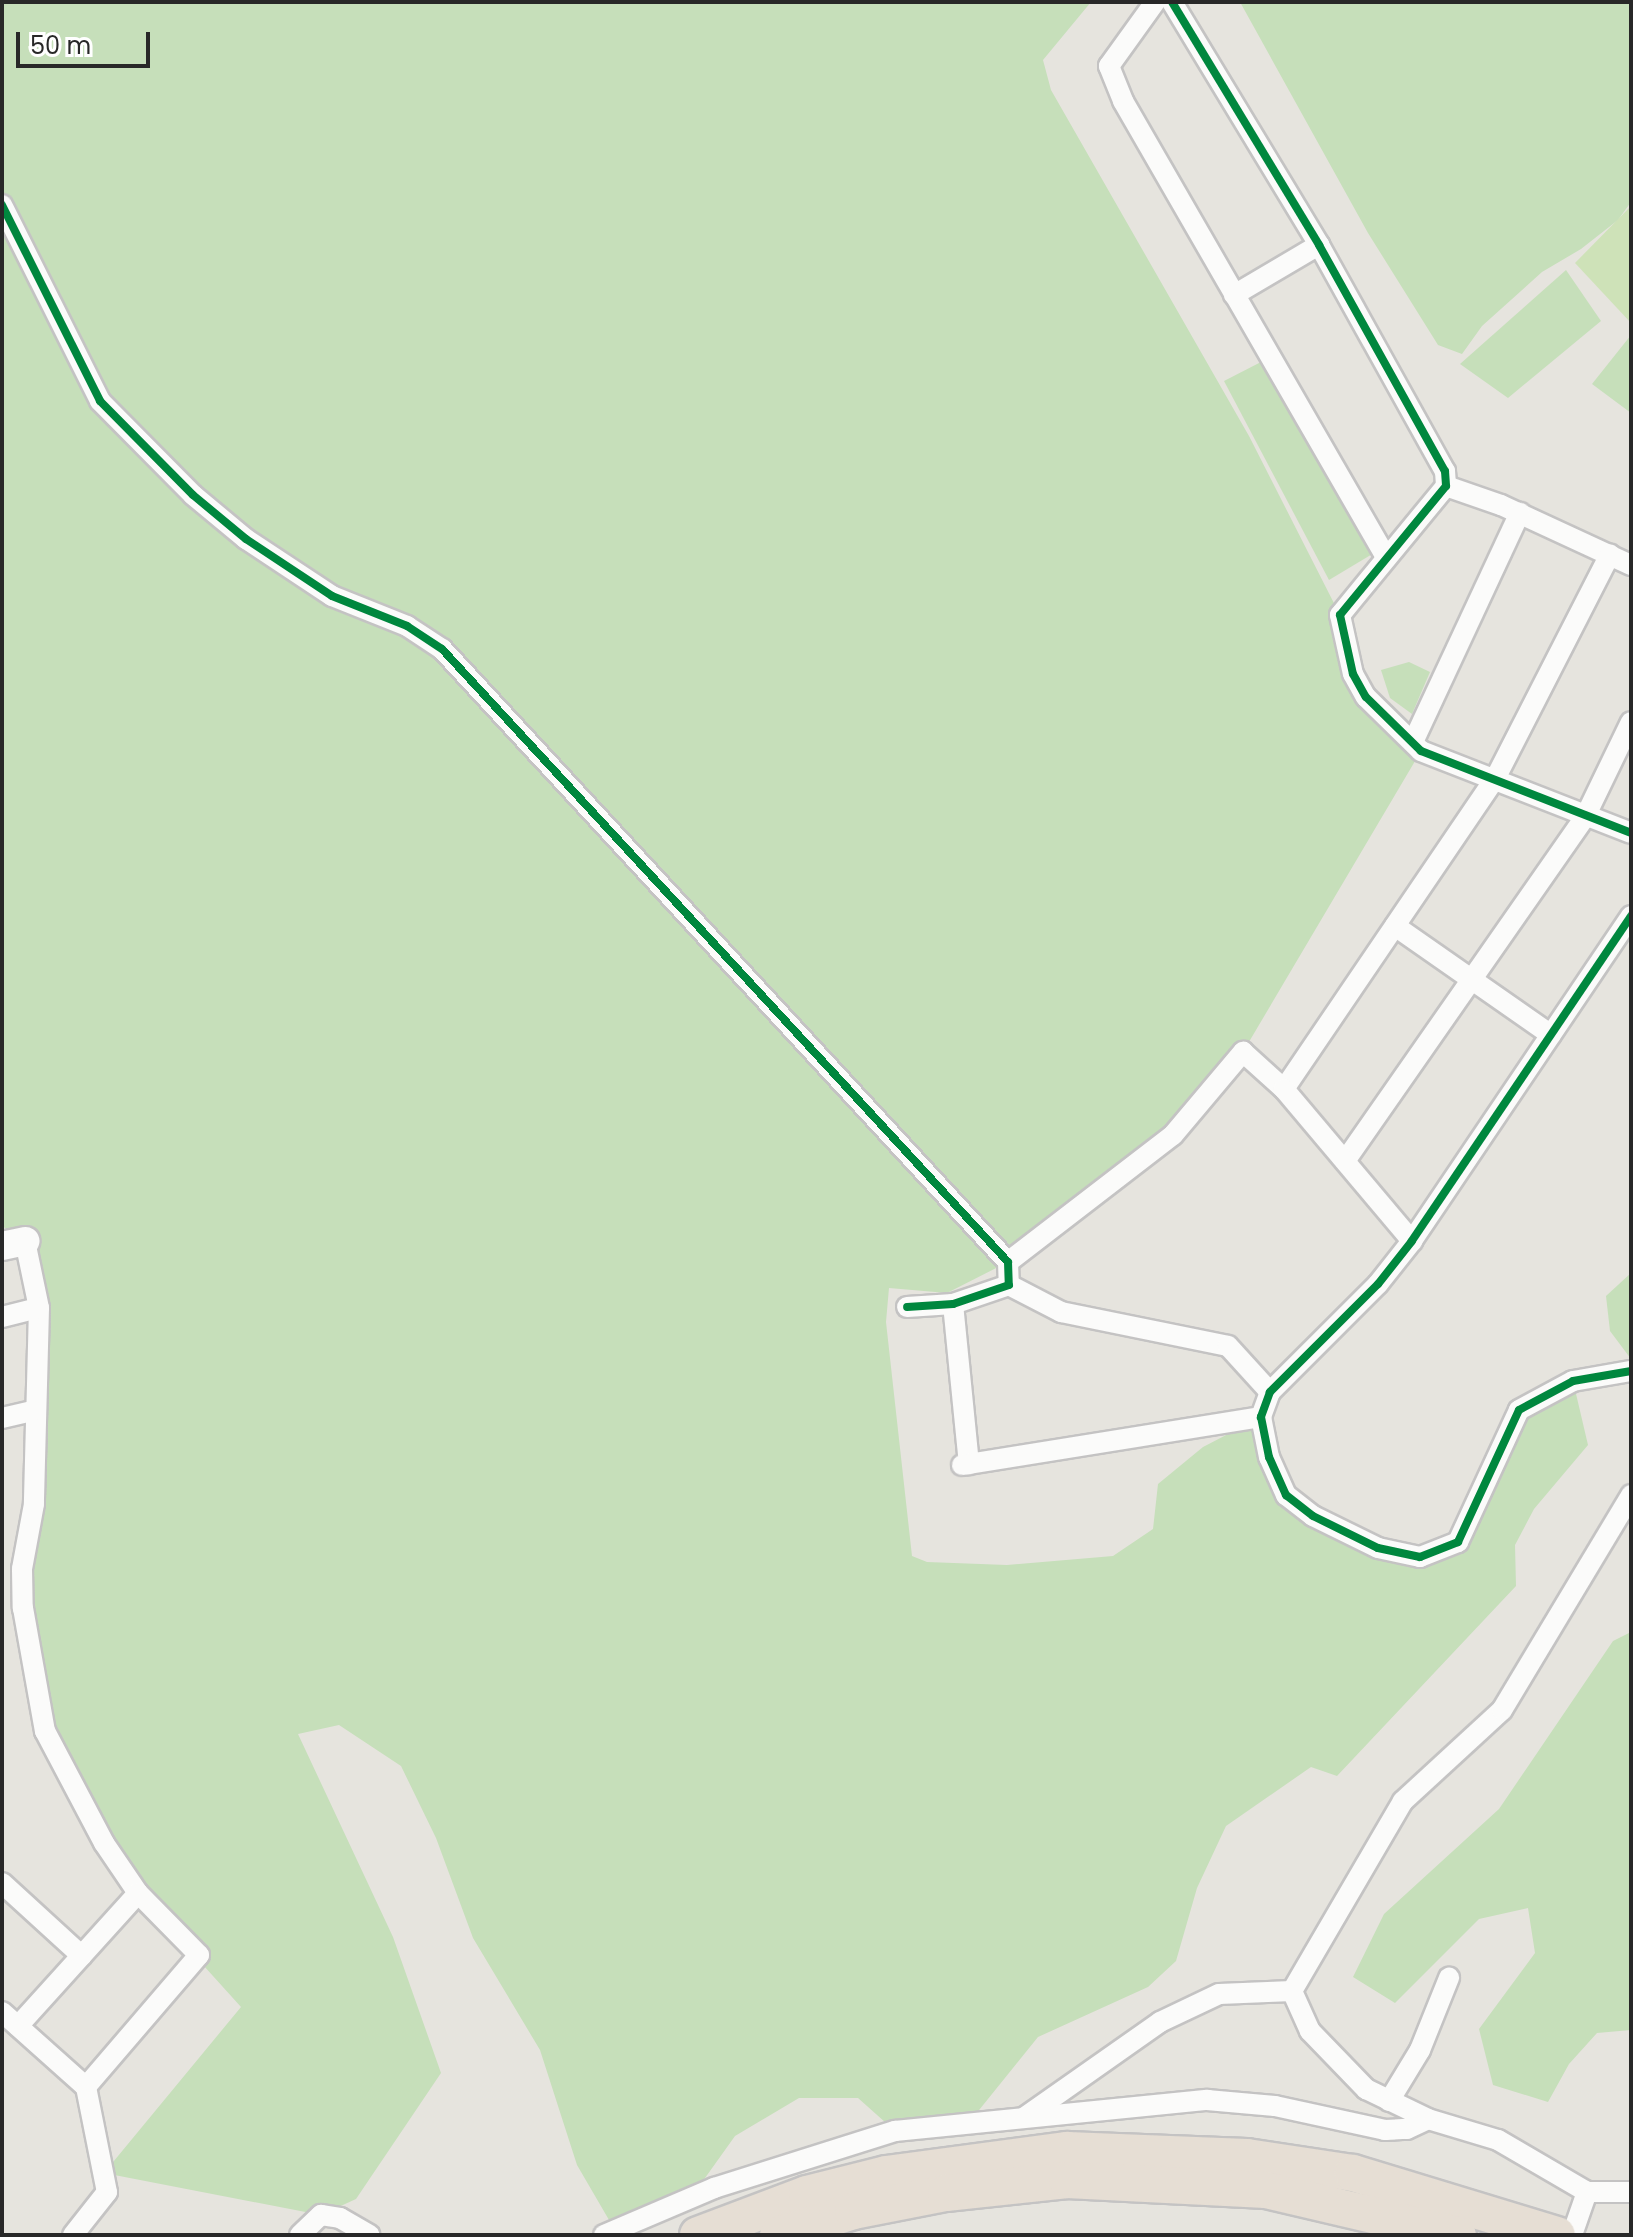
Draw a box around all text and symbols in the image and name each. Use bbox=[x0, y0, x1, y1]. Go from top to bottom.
scale bar bbox=[20, 16, 154, 66]
text: 50 m bbox=[30, 29, 91, 62]

